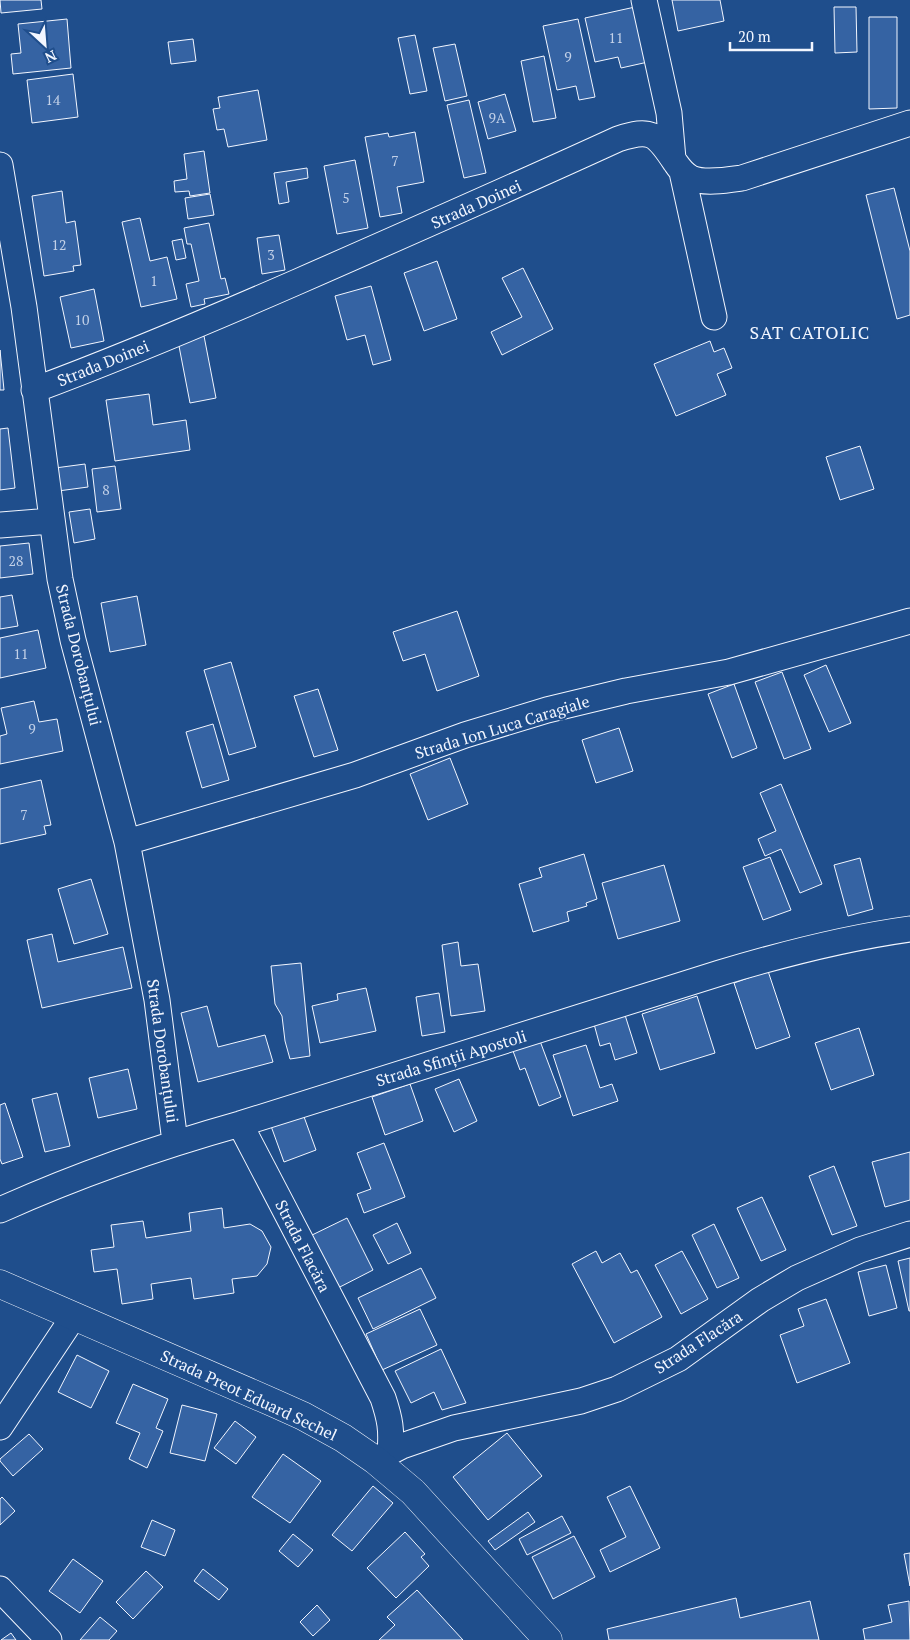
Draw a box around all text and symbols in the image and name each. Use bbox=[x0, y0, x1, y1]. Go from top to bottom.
north arrow bbox=[20, 20, 70, 70]
scale bar bbox=[730, 20, 812, 52]
text: 20 m bbox=[738, 26, 771, 46]
house number: 11 bbox=[609, 28, 623, 47]
text: N bbox=[42, 46, 60, 68]
house number: 9 bbox=[564, 47, 572, 66]
house number: 14 bbox=[46, 90, 61, 109]
house number: 9A bbox=[488, 108, 506, 127]
house number: 7 bbox=[391, 151, 399, 170]
street label: Strada Doinei bbox=[427, 174, 525, 234]
house number: 5 bbox=[342, 188, 350, 207]
house number: 12 bbox=[52, 235, 66, 254]
house number: 3 bbox=[267, 245, 275, 264]
house number: 1 bbox=[150, 271, 158, 290]
house number: 10 bbox=[75, 310, 89, 329]
district label: SAT CATOLIC bbox=[750, 320, 870, 344]
street label: Strada Doinei bbox=[54, 335, 152, 391]
house number: 8 bbox=[102, 480, 110, 499]
house number: 28 bbox=[9, 551, 23, 570]
street label: Strada Dorobanțului bbox=[51, 582, 107, 728]
house number: 11 bbox=[14, 644, 28, 663]
street label: Strada Ion Luca Caragiale bbox=[412, 690, 592, 764]
house number: 9 bbox=[28, 719, 36, 738]
house number: 7 bbox=[20, 805, 28, 824]
street label: Strada Dorobanțului bbox=[142, 978, 184, 1124]
street label: Strada Sfinții Apostoli bbox=[373, 1025, 529, 1091]
street label: Strada Flacăra bbox=[270, 1196, 336, 1296]
street label: Strada Flacăra bbox=[650, 1305, 746, 1379]
street label: Strada Preot Eduard Sechel bbox=[157, 1344, 341, 1446]

